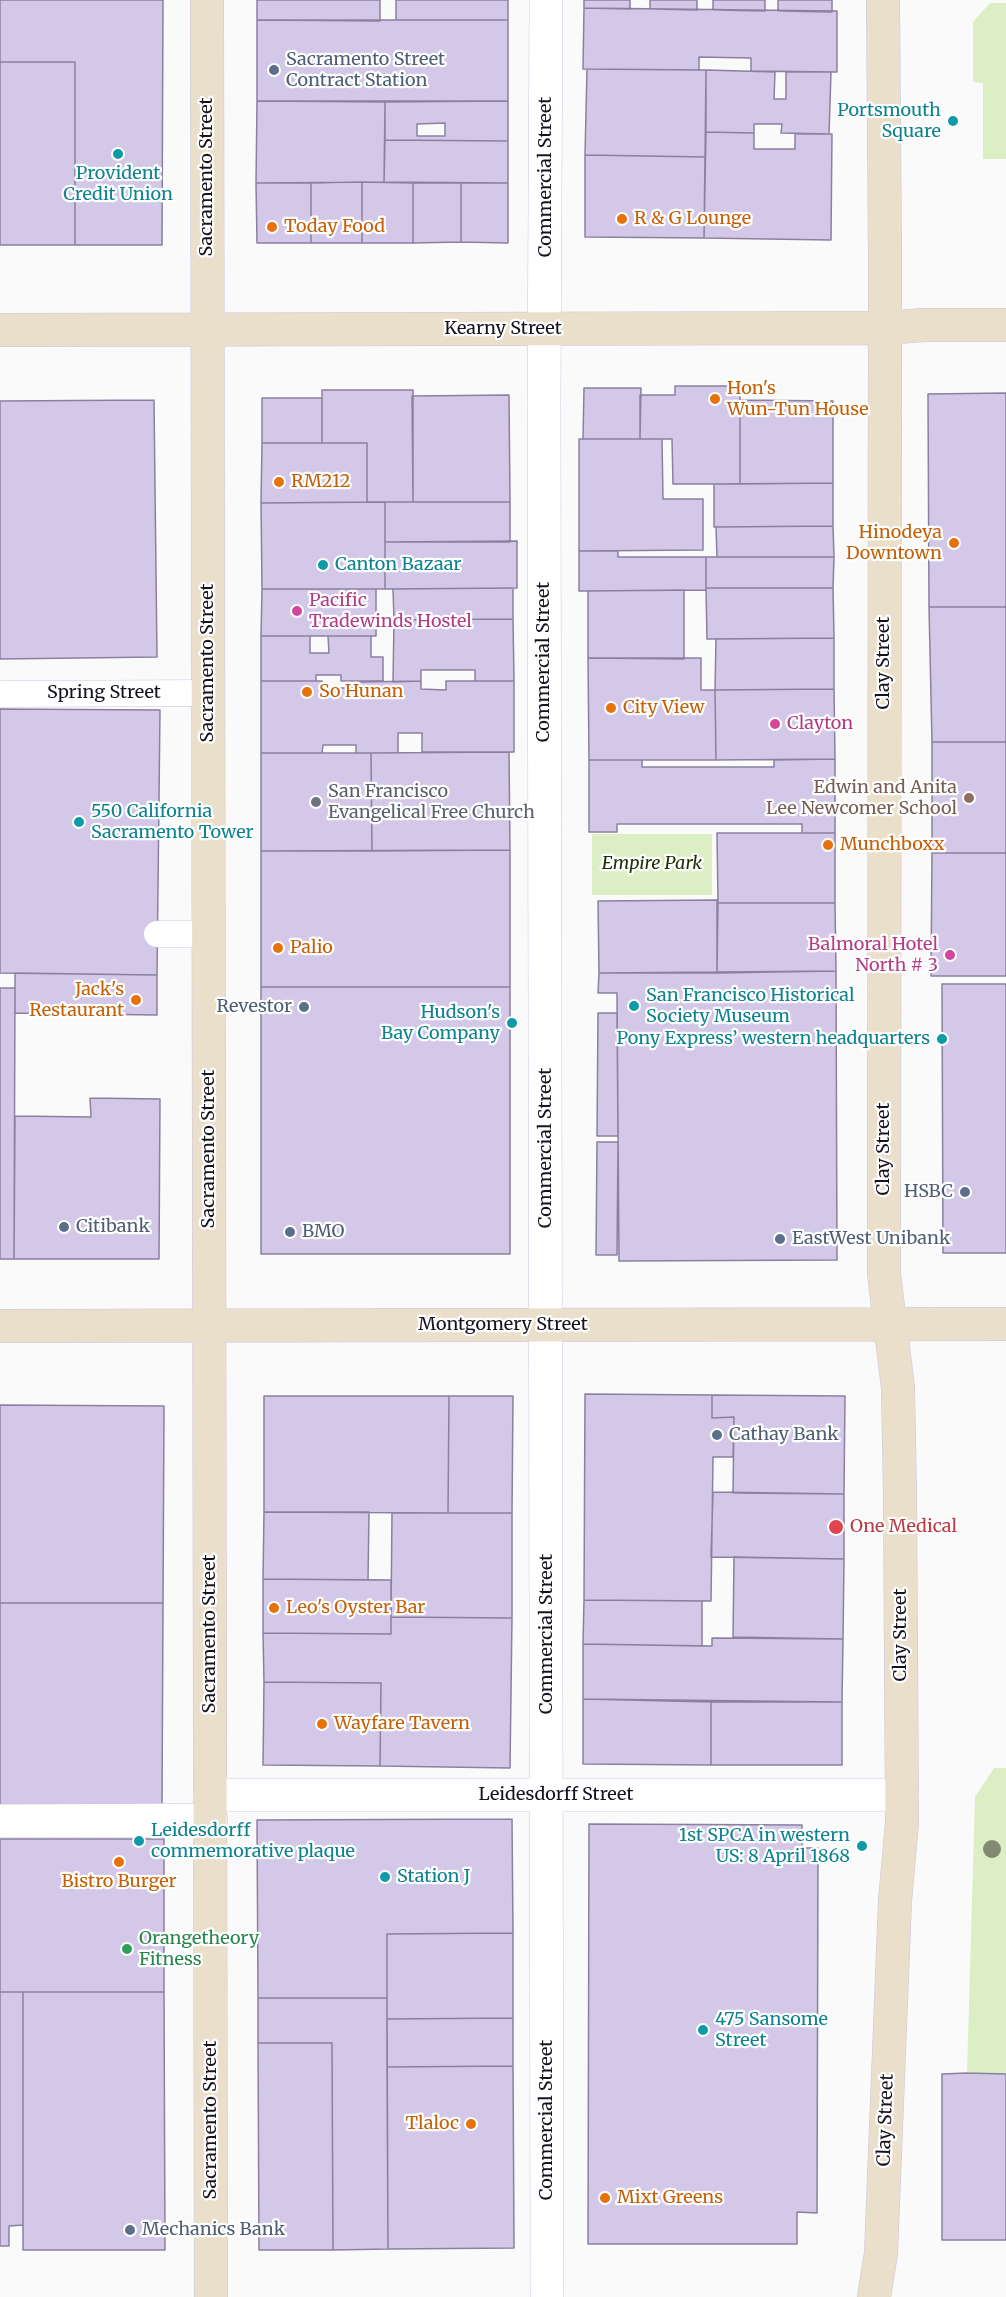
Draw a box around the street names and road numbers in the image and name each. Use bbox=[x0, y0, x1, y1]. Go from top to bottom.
street label: Sacramento Street bbox=[196, 97, 218, 257]
street label: Commercial Street bbox=[535, 97, 557, 257]
street label: Kearny Street bbox=[444, 318, 562, 340]
street label: Commercial Street bbox=[533, 582, 555, 742]
street label: Sacramento Street bbox=[197, 583, 219, 743]
street label: Clay Street bbox=[873, 617, 895, 709]
street label: Spring Street bbox=[47, 682, 161, 704]
street label: Commercial Street bbox=[535, 1068, 557, 1228]
street label: Sacramento Street bbox=[198, 1069, 220, 1229]
street label: Clay Street bbox=[873, 1103, 895, 1195]
street label: Montgomery Street bbox=[418, 1314, 588, 1336]
street label: Sacramento Street bbox=[199, 1554, 221, 1714]
street label: Commercial Street bbox=[536, 1554, 558, 1714]
street label: Clay Street bbox=[890, 1589, 912, 1681]
street label: Leidesdorff Street bbox=[479, 1784, 633, 1806]
street label: Sacramento Street bbox=[200, 2040, 222, 2200]
street label: Commercial Street bbox=[536, 2040, 558, 2200]
street label: Clay Street bbox=[874, 2073, 898, 2167]

